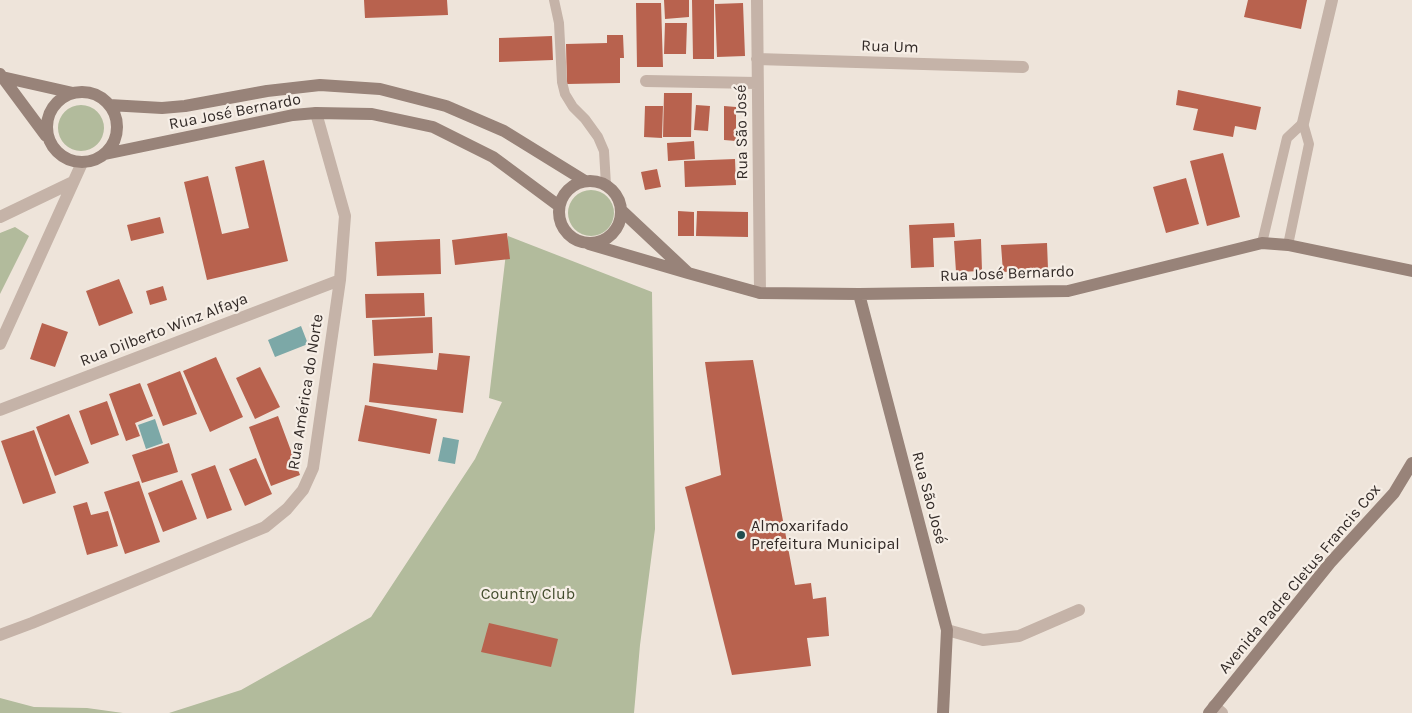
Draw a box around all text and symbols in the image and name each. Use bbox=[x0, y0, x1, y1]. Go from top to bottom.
street label: Rua Um bbox=[861, 36, 919, 58]
street label: Rua São José bbox=[732, 84, 752, 180]
street label: Rua José Bernardo bbox=[167, 90, 303, 134]
street label: Rua José Bernardo bbox=[940, 262, 1074, 286]
street label: Rua Dilberto Winz Alfaya bbox=[77, 289, 251, 371]
street label: Rua América do Norte bbox=[284, 313, 328, 471]
street label: Rua São José bbox=[907, 450, 951, 546]
street label: Avenida Padre Cletus Francis Cox bbox=[1215, 480, 1385, 678]
place label: Almoxarifado Prefeitura Municipal bbox=[751, 516, 900, 554]
marker: Almoxarifado Prefeitura Municipal bbox=[735, 529, 747, 541]
park label: Country Club bbox=[481, 584, 575, 604]

